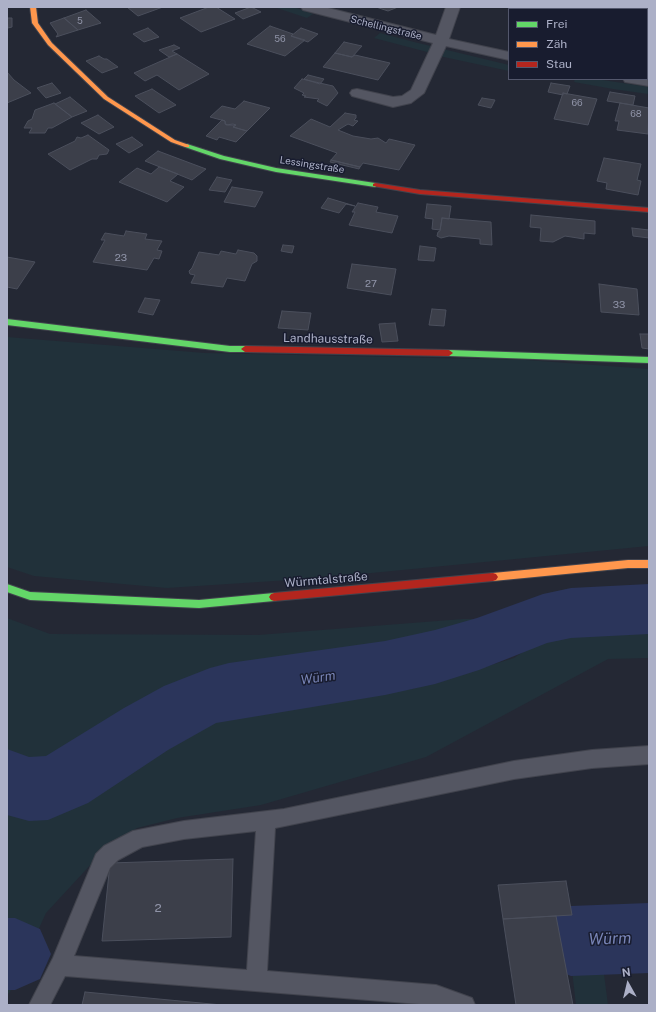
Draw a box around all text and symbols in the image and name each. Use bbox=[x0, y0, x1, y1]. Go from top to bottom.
legend bbox=[508, 8, 648, 80]
street label: Schellingstraße bbox=[349, 13, 423, 43]
house number: 5 bbox=[77, 16, 83, 26]
text: Frei bbox=[546, 17, 568, 31]
house number: 56 bbox=[274, 34, 286, 44]
text: Zäh bbox=[546, 37, 567, 51]
text: Stau bbox=[546, 57, 572, 71]
house number: 66 bbox=[571, 98, 583, 108]
house number: 68 bbox=[630, 109, 642, 119]
street label: Lessingstraße bbox=[279, 154, 345, 176]
house number: 23 bbox=[115, 252, 127, 264]
house number: 27 bbox=[365, 278, 377, 290]
house number: 33 bbox=[613, 299, 625, 311]
street label: Landhausstraße bbox=[283, 331, 373, 347]
street label: Würmtalstraße bbox=[284, 569, 368, 591]
water label: Würm bbox=[300, 668, 336, 688]
house number: 2 bbox=[154, 901, 162, 915]
water label: Würm bbox=[588, 929, 632, 949]
north arrow bbox=[608, 964, 648, 1004]
text: N bbox=[621, 966, 631, 979]

